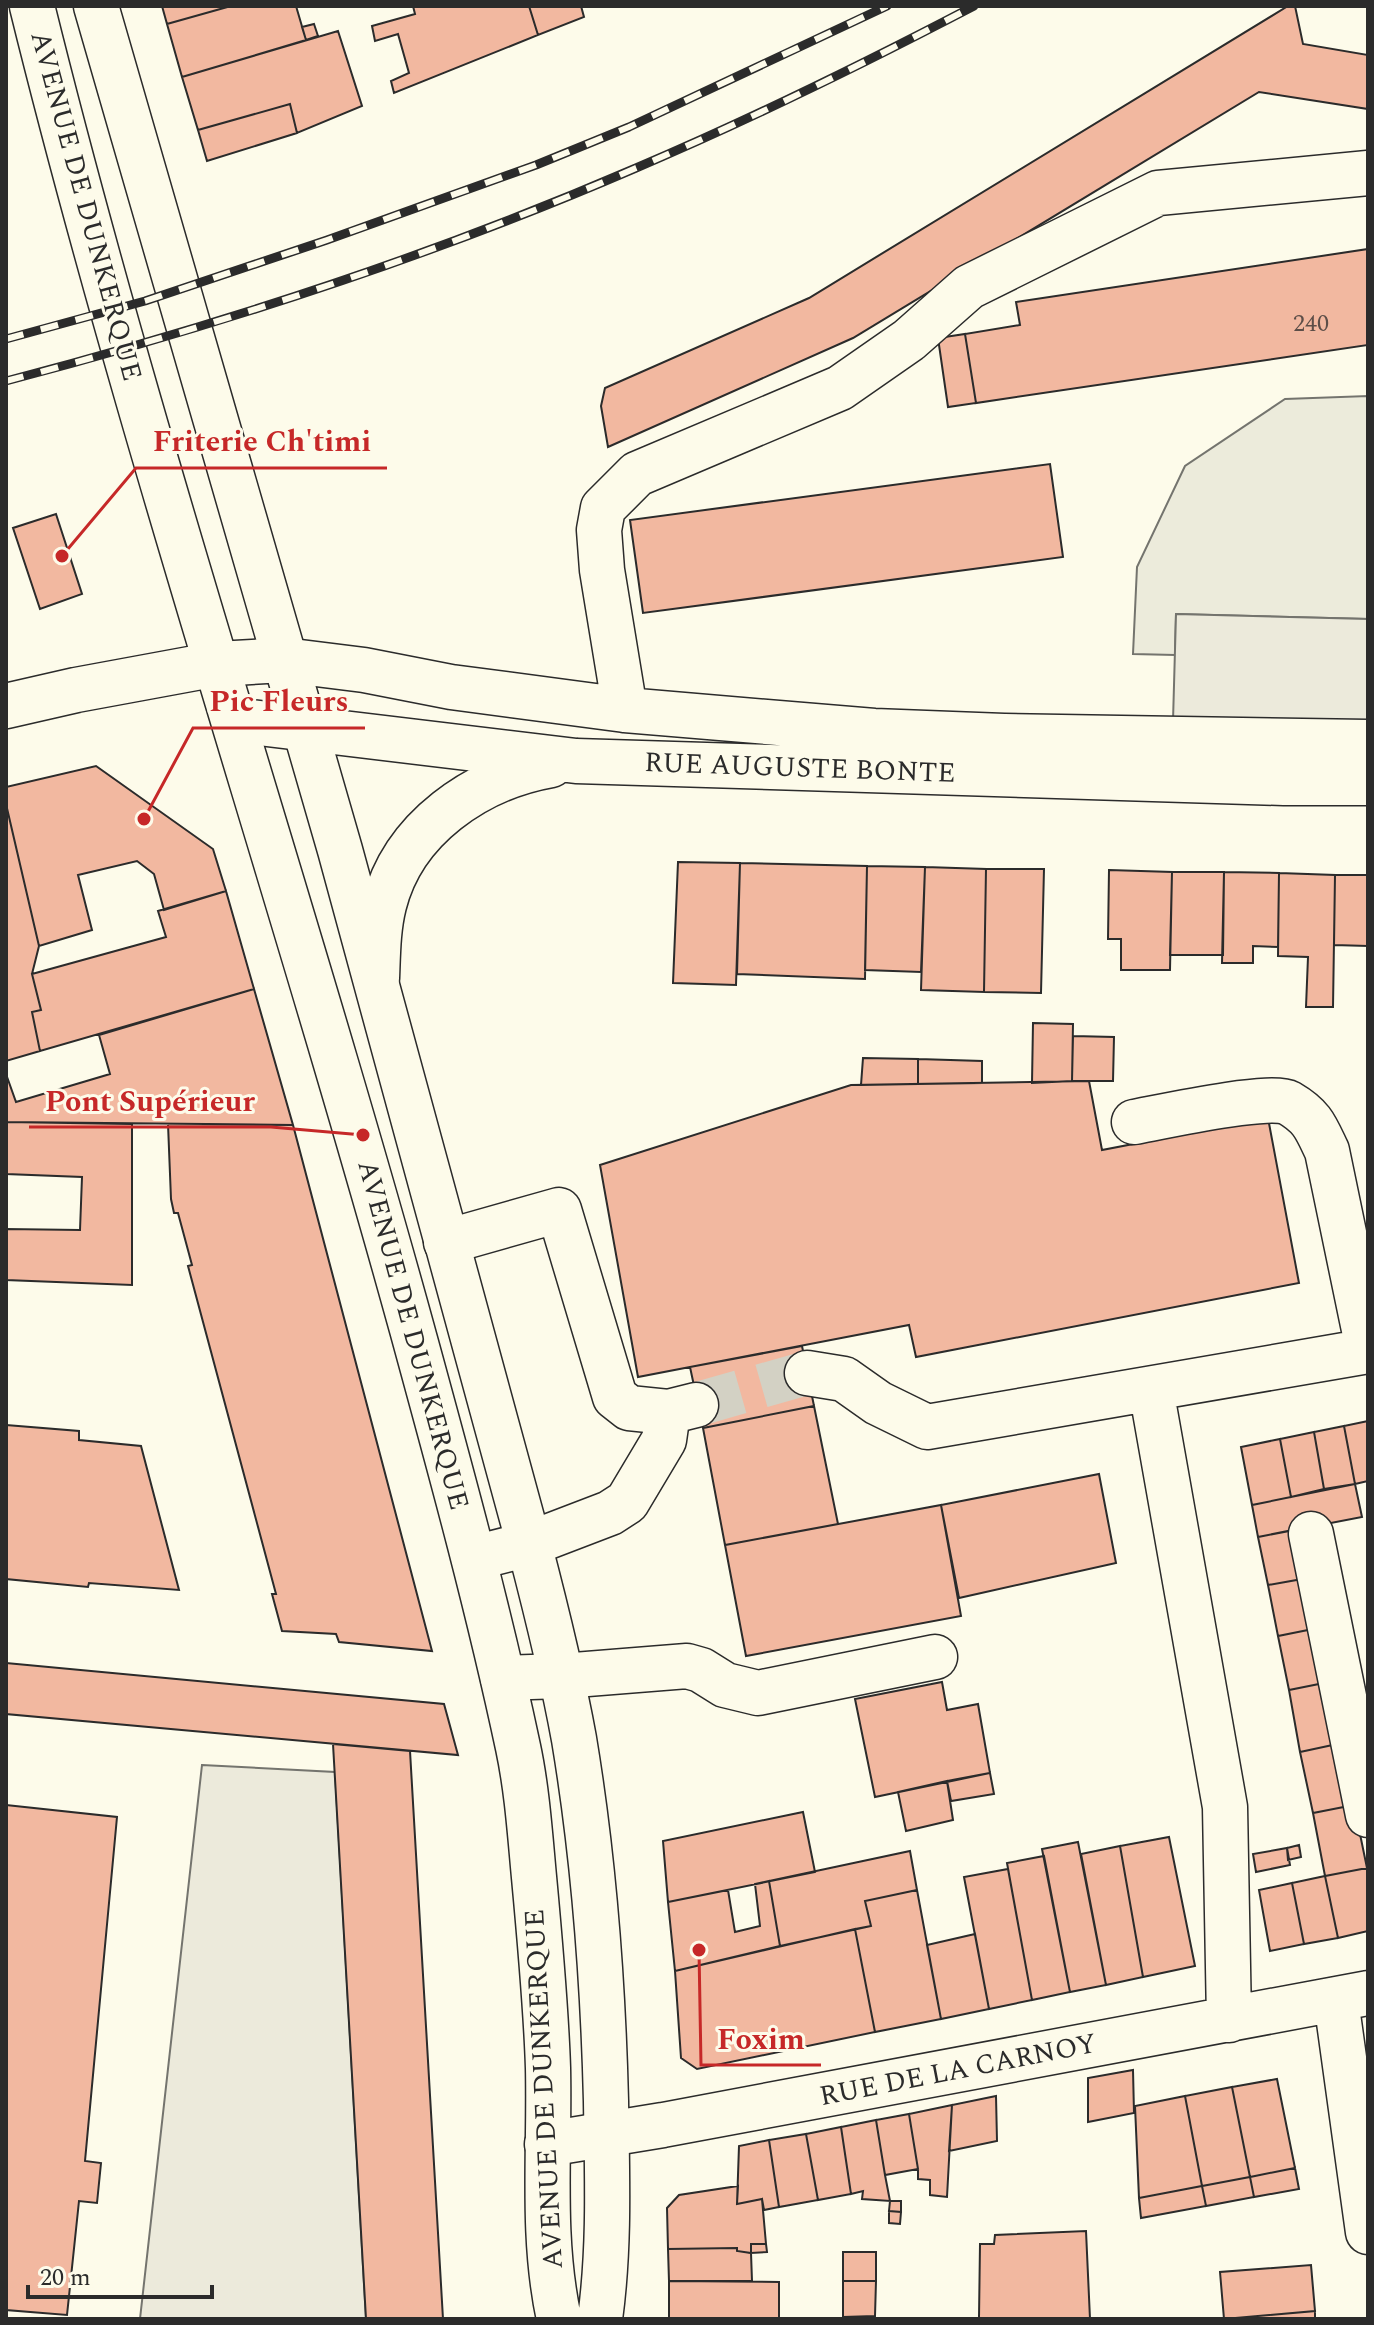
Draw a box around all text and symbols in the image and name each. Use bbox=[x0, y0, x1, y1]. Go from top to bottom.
street label: AVENUE DE DUNKERQUE bbox=[19, 26, 153, 386]
house number: 240 bbox=[1293, 306, 1329, 342]
callout: Friterie Ch'timi bbox=[136, 414, 387, 468]
text: Friterie Ch'timi bbox=[153, 419, 371, 465]
callout: Pic Fleurs bbox=[193, 674, 365, 728]
text: Pic Fleurs bbox=[209, 679, 349, 725]
street label: RUE AUGUSTE BONTE bbox=[644, 741, 956, 795]
callout: Pont Supérieur bbox=[29, 1073, 271, 1127]
text: Pont Supérieur bbox=[45, 1079, 255, 1125]
street label: AVENUE DE DUNKERQUE bbox=[346, 1155, 480, 1515]
street label: AVENUE DE DUNKERQUE bbox=[513, 1908, 575, 2270]
callout: Foxim bbox=[701, 2011, 821, 2065]
text: Foxim bbox=[717, 2017, 805, 2063]
street label: RUE DE LA CARNOY bbox=[816, 2022, 1100, 2118]
scale bar bbox=[28, 2249, 212, 2299]
text: 20 m bbox=[40, 2260, 91, 2296]

